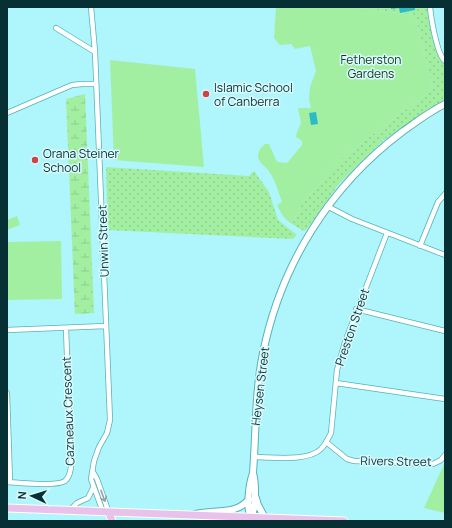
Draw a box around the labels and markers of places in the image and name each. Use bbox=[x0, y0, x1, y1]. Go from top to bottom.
place label: Islamic School of Canberra bbox=[214, 79, 293, 110]
marker: Islamic School of Canberra bbox=[201, 89, 211, 99]
place label: Orana Steiner School bbox=[43, 145, 120, 176]
marker: Orana Steiner School bbox=[30, 155, 40, 165]

